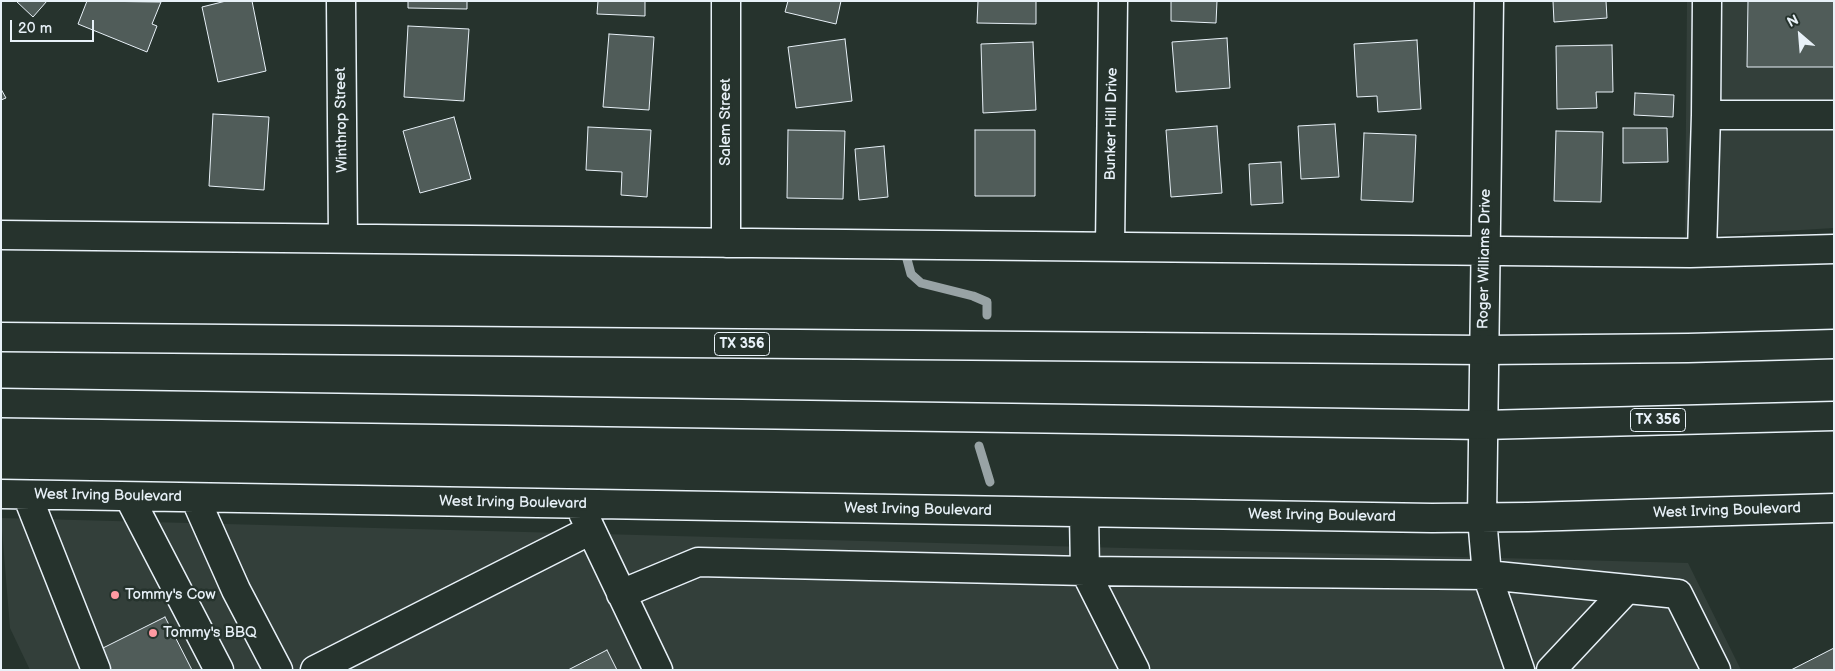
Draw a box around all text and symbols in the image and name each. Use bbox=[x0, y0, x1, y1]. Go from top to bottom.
scale bar bbox=[12, 10, 96, 42]
north arrow bbox=[1775, 10, 1825, 60]
text: N bbox=[1784, 11, 1801, 31]
text: 20 m bbox=[18, 19, 52, 38]
street label: Winthrop Street bbox=[332, 67, 352, 173]
street label: Bunker Hill Drive bbox=[1102, 67, 1122, 181]
street label: Salem Street bbox=[717, 78, 735, 166]
street label: Roger Williams Drive bbox=[1475, 189, 1495, 329]
road number: TX 356 bbox=[714, 332, 770, 356]
road number: TX 356 bbox=[1630, 408, 1686, 432]
street label: West Irving Boulevard bbox=[34, 486, 182, 506]
street label: West Irving Boulevard bbox=[439, 493, 587, 513]
street label: West Irving Boulevard bbox=[1653, 499, 1801, 523]
street label: West Irving Boulevard bbox=[844, 500, 992, 520]
street label: West Irving Boulevard bbox=[1248, 506, 1396, 526]
place label: Tommy's Cow bbox=[125, 586, 216, 604]
marker: Tommy's Cow bbox=[109, 589, 121, 601]
place label: Tommy's BBQ bbox=[163, 624, 257, 642]
marker: Tommy's BBQ bbox=[147, 627, 159, 639]

